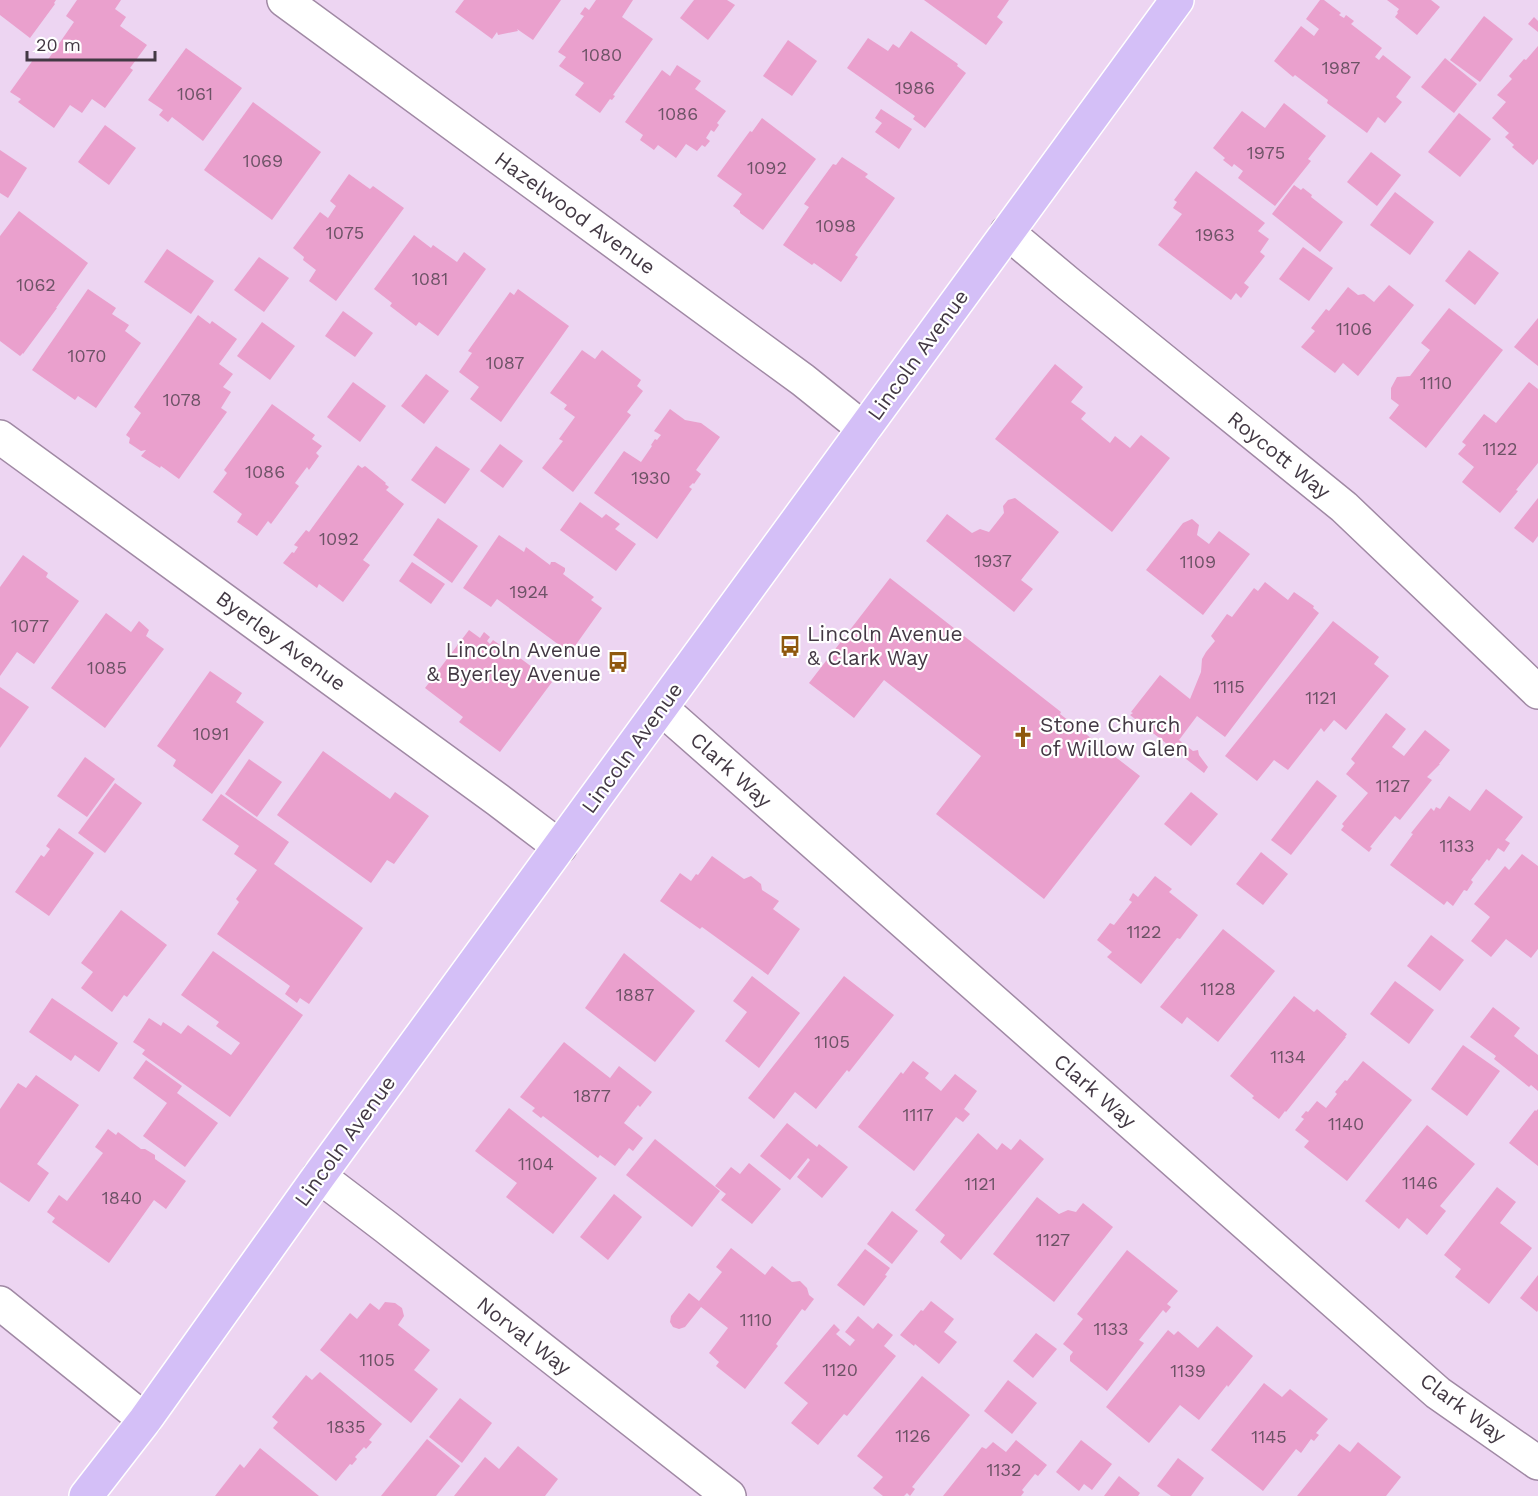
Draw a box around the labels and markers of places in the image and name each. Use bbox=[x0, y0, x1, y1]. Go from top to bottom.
place label: Lincoln Avenue & Clark Way bbox=[807, 621, 963, 670]
bus stop icon: Lincoln Avenue & Clark Way bbox=[778, 634, 802, 658]
place label: Lincoln Avenue & Byerley Avenue bbox=[427, 637, 601, 686]
bus stop icon: Lincoln Avenue & Byerley Avenue bbox=[606, 650, 630, 674]
place label: Stone Church of Willow Glen bbox=[1040, 712, 1188, 761]
church icon: Stone Church of Willow Glen bbox=[1011, 725, 1035, 749]

